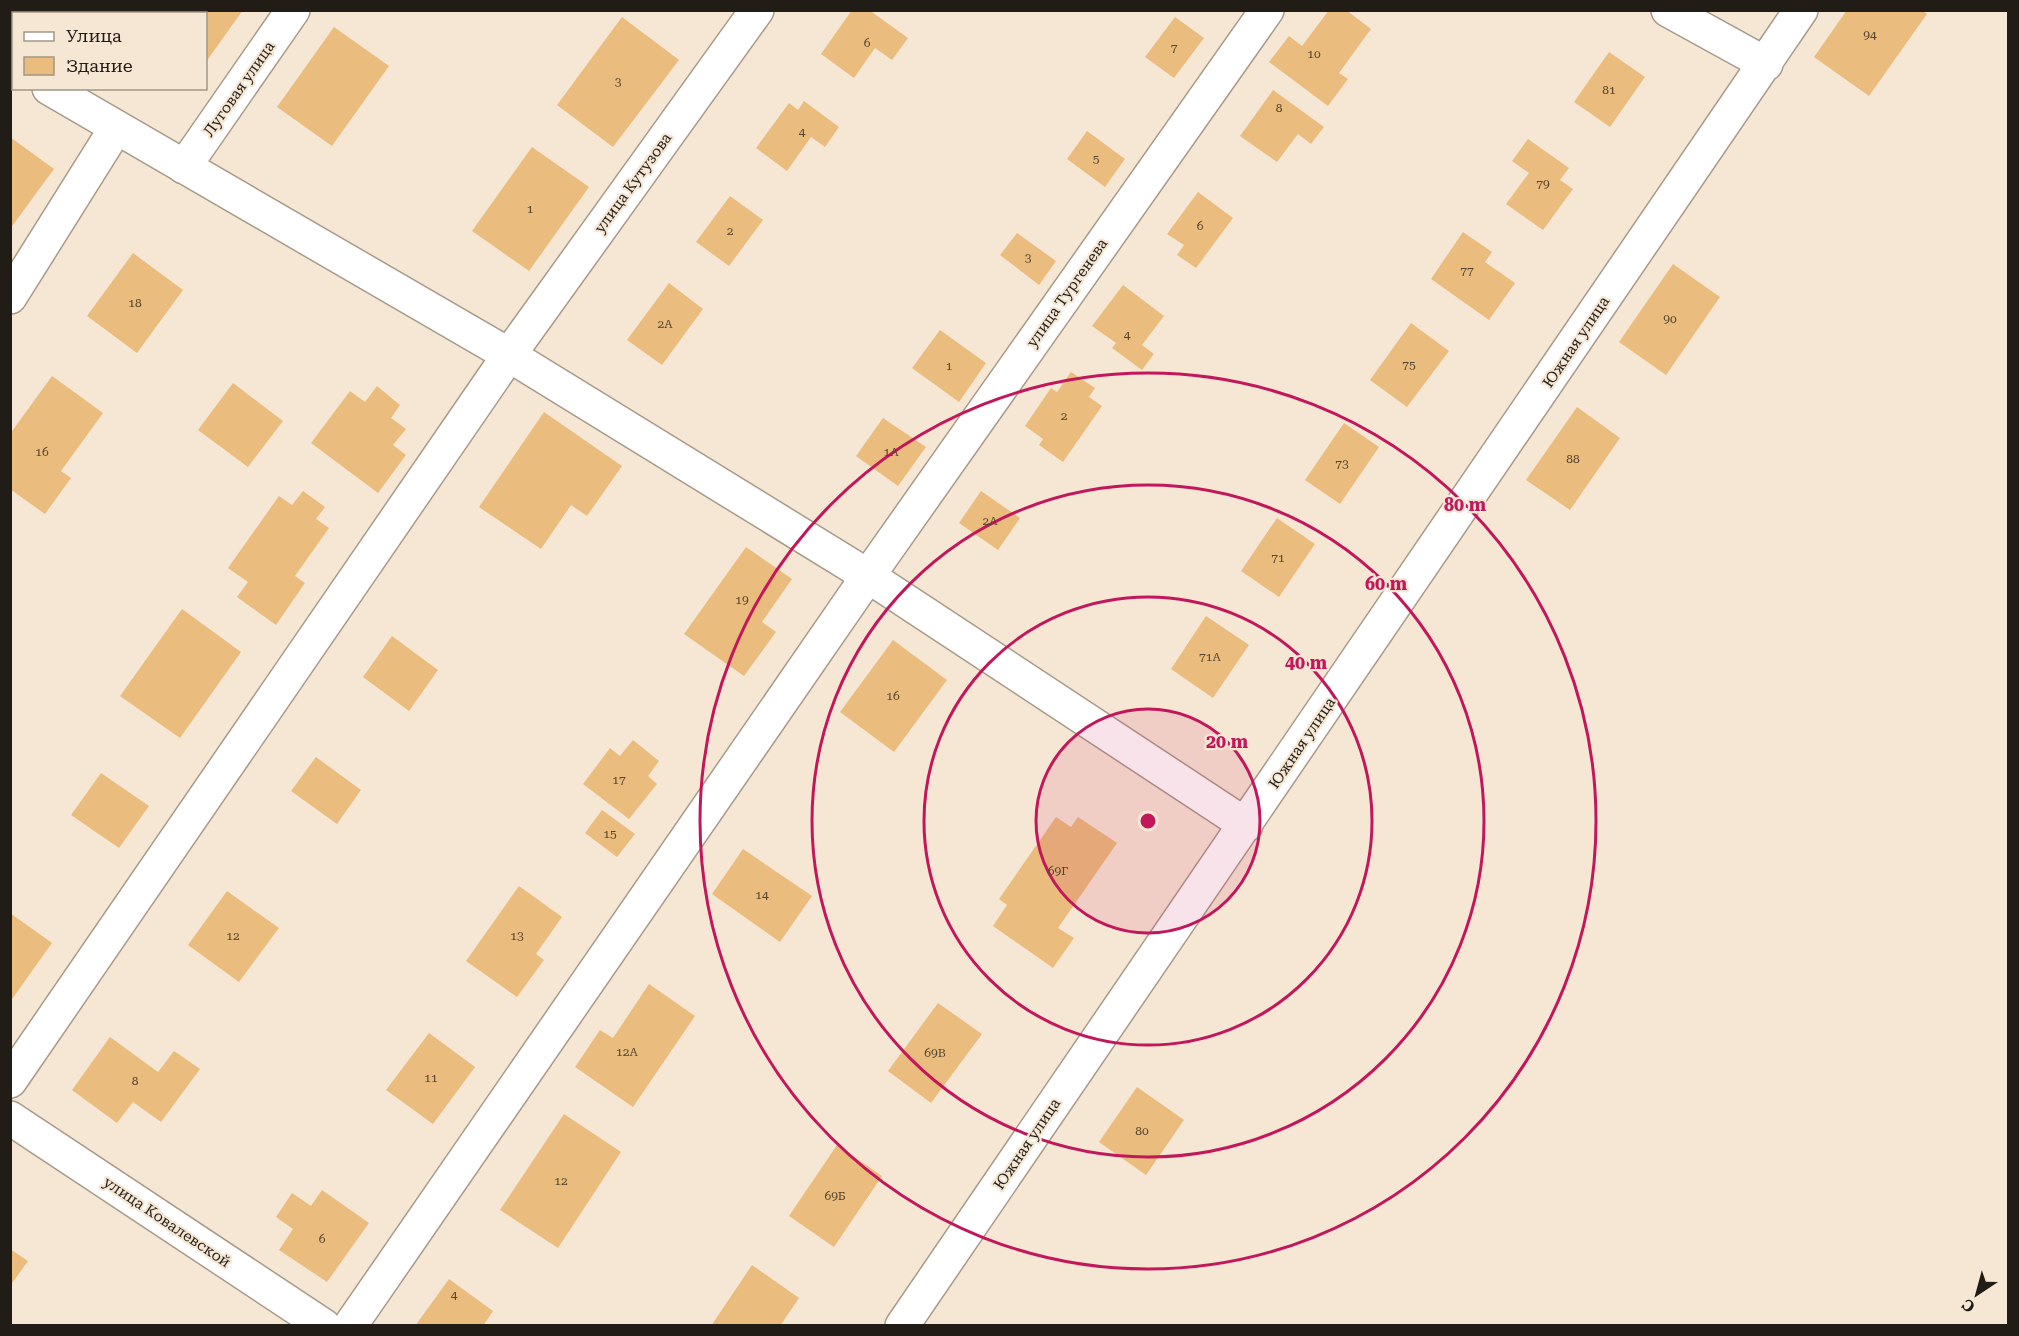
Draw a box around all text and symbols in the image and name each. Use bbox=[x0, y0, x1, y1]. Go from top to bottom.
legend bbox=[12, 12, 207, 90]
text: Улица bbox=[66, 25, 122, 46]
house number: 94 bbox=[1863, 28, 1877, 42]
house number: 6 bbox=[864, 36, 871, 50]
street label: Луговая улица bbox=[199, 38, 279, 140]
house number: 7 bbox=[1171, 41, 1178, 55]
house number: 10 bbox=[1307, 47, 1321, 61]
text: Здание bbox=[66, 55, 133, 76]
house number: 3 bbox=[615, 75, 622, 89]
house number: 81 bbox=[1602, 83, 1616, 97]
house number: 8 bbox=[1276, 101, 1283, 115]
house number: 4 bbox=[799, 125, 806, 139]
street label: улица Кутузова bbox=[591, 129, 675, 237]
house number: 5 bbox=[1093, 152, 1100, 166]
house number: 79 bbox=[1536, 177, 1550, 191]
house number: 1 bbox=[527, 202, 534, 216]
house number: 6 bbox=[1197, 219, 1204, 233]
house number: 2 bbox=[727, 224, 734, 238]
street label: улица Тургенева bbox=[1023, 235, 1111, 351]
house number: 3 bbox=[1025, 251, 1032, 265]
house number: 77 bbox=[1460, 264, 1474, 278]
street label: Южная улица bbox=[1539, 293, 1613, 391]
house number: 18 bbox=[128, 296, 142, 310]
house number: 90 bbox=[1663, 312, 1677, 326]
house number: 2А bbox=[657, 317, 673, 331]
house number: 4 bbox=[1124, 328, 1131, 342]
house number: 75 bbox=[1402, 358, 1416, 372]
house number: 1 bbox=[946, 359, 953, 373]
house number: 2 bbox=[1061, 409, 1068, 423]
house number: 16 bbox=[35, 445, 49, 459]
house number: 1А bbox=[883, 445, 899, 459]
house number: 88 bbox=[1566, 452, 1580, 466]
house number: 73 bbox=[1335, 457, 1349, 471]
text: 80 m bbox=[1444, 494, 1487, 515]
house number: 2А bbox=[982, 514, 998, 528]
house number: 71 bbox=[1271, 551, 1285, 565]
text: 60 m bbox=[1365, 573, 1408, 594]
house number: 19 bbox=[735, 593, 749, 607]
house number: 71А bbox=[1199, 650, 1222, 664]
text: 40 m bbox=[1285, 652, 1328, 673]
house number: 16 bbox=[886, 689, 900, 703]
street label: Южная улица bbox=[1265, 694, 1339, 792]
text: 20 m bbox=[1206, 731, 1249, 752]
house number: 17 bbox=[612, 773, 626, 787]
centre of rings bbox=[1138, 811, 1158, 831]
house number: 15 bbox=[603, 827, 617, 841]
house number: 69Г bbox=[1048, 864, 1068, 878]
house number: 14 bbox=[755, 888, 769, 902]
house number: 12 bbox=[226, 929, 240, 943]
house number: 13 bbox=[510, 929, 524, 943]
house number: 12А bbox=[616, 1045, 639, 1059]
house number: 69В bbox=[924, 1046, 946, 1060]
house number: 11 bbox=[424, 1071, 438, 1085]
house number: 8 bbox=[132, 1074, 139, 1088]
street label: Южная улица bbox=[990, 1095, 1064, 1193]
house number: 80 bbox=[1135, 1124, 1149, 1138]
street label: улица Ковалевской bbox=[100, 1173, 234, 1271]
house number: 12 bbox=[554, 1174, 568, 1188]
house number: 69Б bbox=[824, 1189, 846, 1203]
house number: 6 bbox=[319, 1232, 326, 1246]
north arrow bbox=[1947, 1264, 2007, 1324]
house number: 4 bbox=[451, 1288, 458, 1302]
text: С bbox=[1958, 1295, 1979, 1317]

